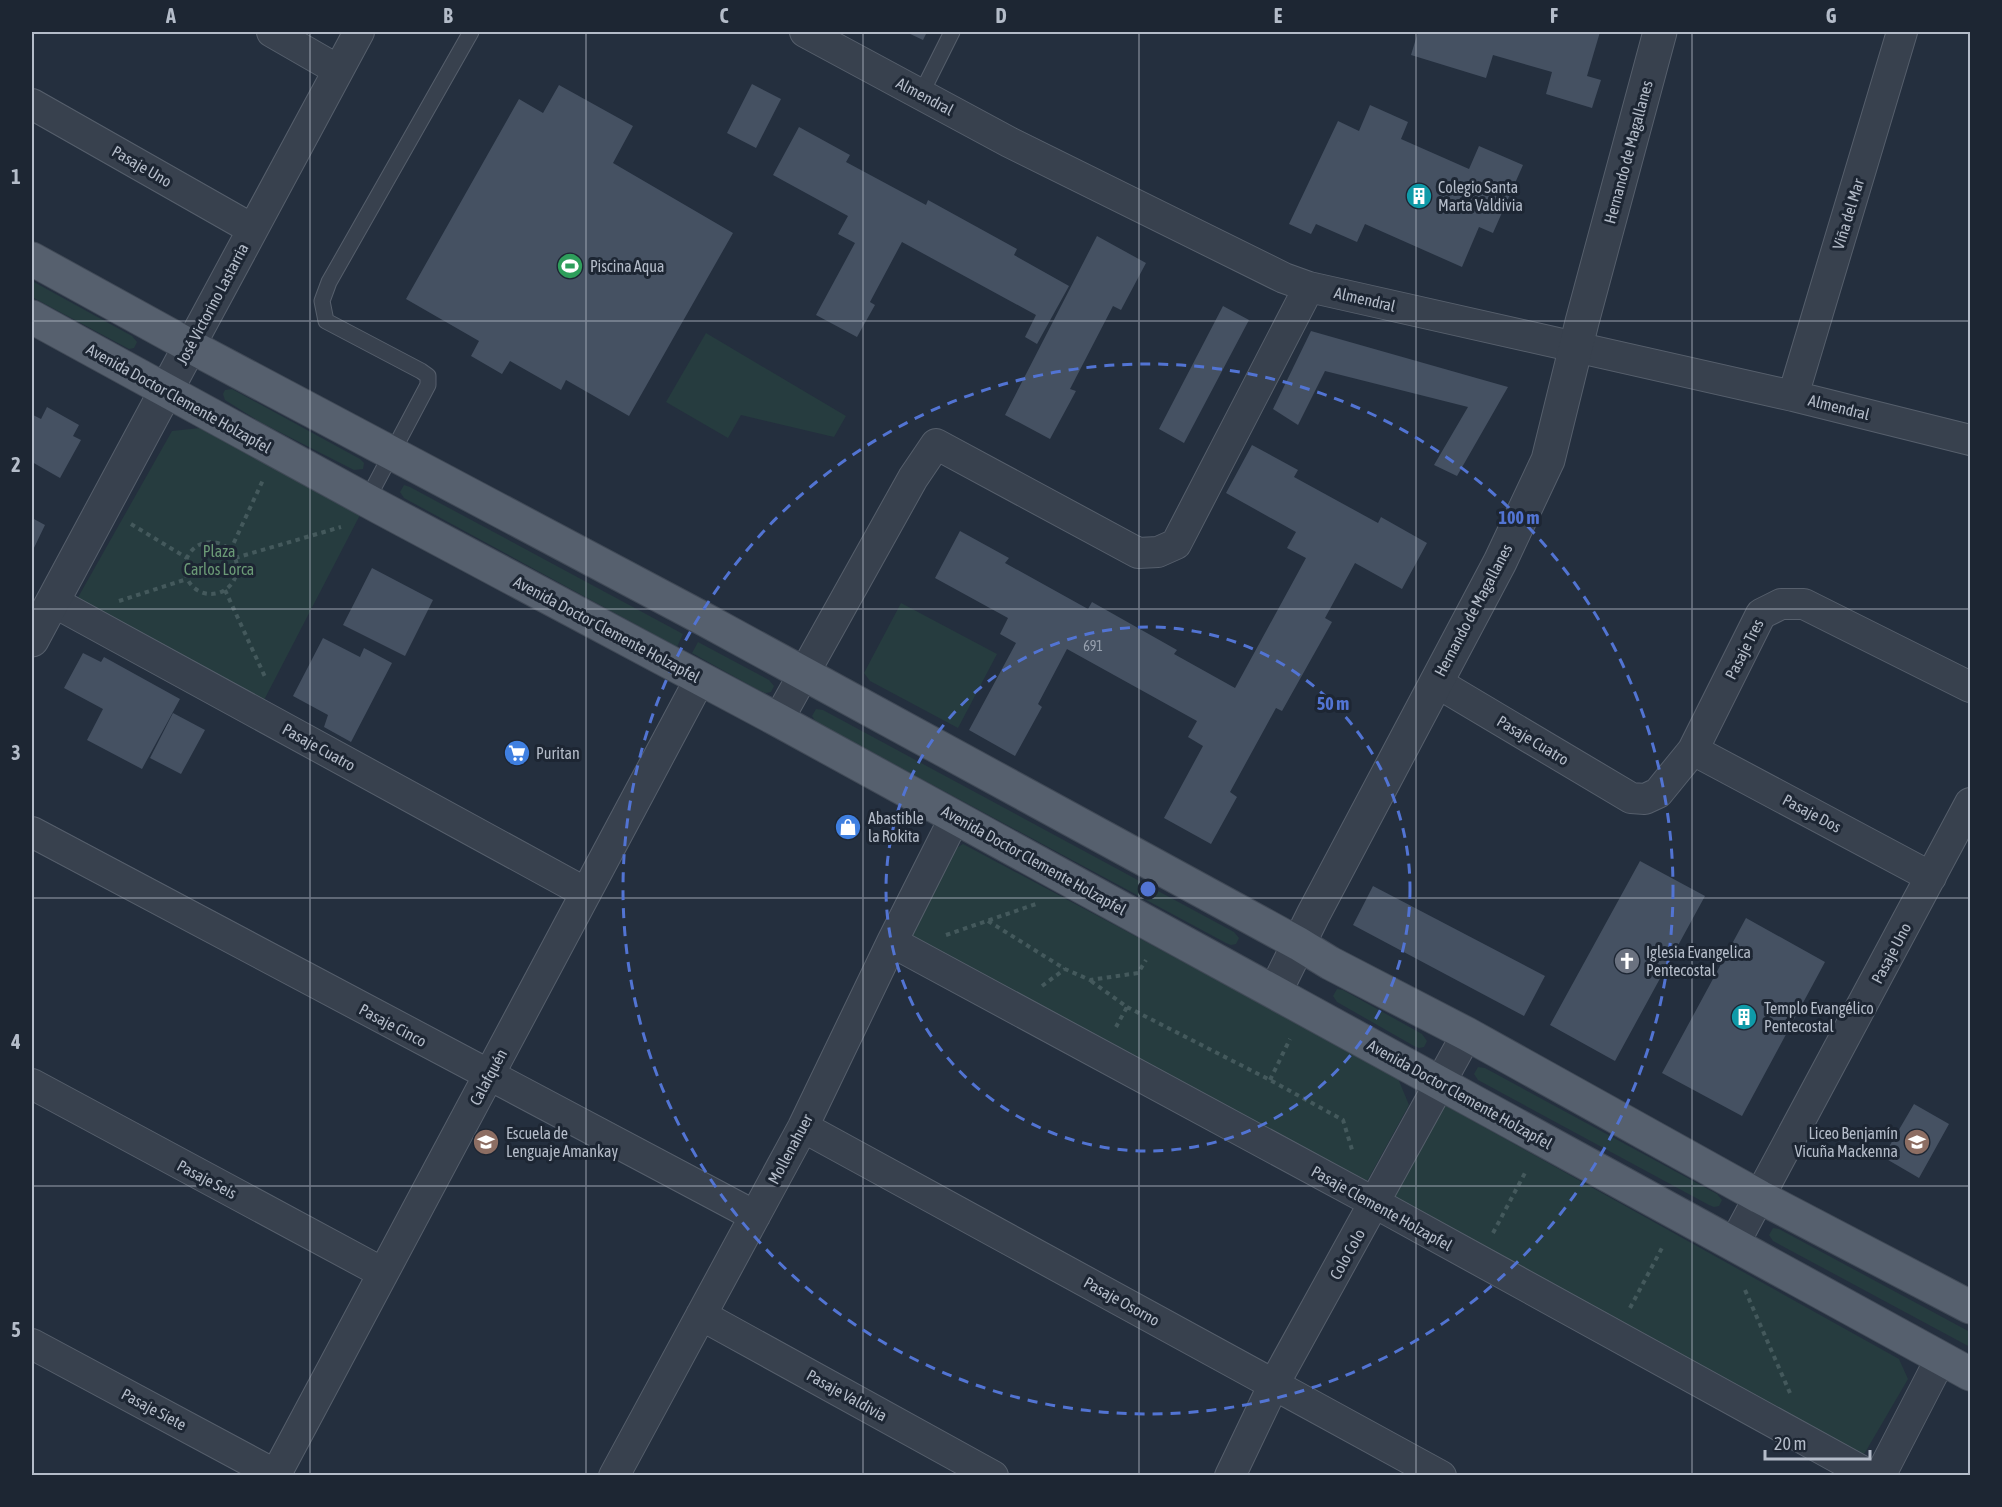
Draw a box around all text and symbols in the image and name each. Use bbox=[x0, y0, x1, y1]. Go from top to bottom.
text: A bbox=[165, 4, 176, 27]
text: B bbox=[443, 4, 453, 27]
text: C bbox=[720, 4, 729, 27]
text: D bbox=[995, 4, 1007, 27]
text: E bbox=[1274, 4, 1283, 27]
text: F bbox=[1550, 4, 1558, 27]
text: G bbox=[1826, 4, 1837, 27]
street label: Almendral bbox=[893, 73, 957, 119]
street label: Hernando de Magallanes bbox=[1600, 78, 1657, 226]
street label: Pasaje Uno bbox=[108, 142, 175, 191]
text: 1 bbox=[11, 165, 21, 188]
street label: Viña del Mar bbox=[1829, 176, 1867, 252]
place label: Colegio Santa Marta Valdivia bbox=[1438, 178, 1523, 214]
building icon: Colegio Santa Marta Valdivia bbox=[1404, 181, 1434, 211]
street label: José Victorino Lastarria bbox=[172, 240, 252, 368]
sports icon: Piscina Aqua bbox=[555, 251, 585, 281]
place label: Piscina Aqua bbox=[590, 257, 664, 276]
street label: Almendral bbox=[1333, 283, 1398, 315]
street label: Avenida Doctor Clemente Holzapfel bbox=[83, 340, 275, 458]
street label: Almendral bbox=[1807, 391, 1872, 423]
text: 2 bbox=[11, 453, 21, 476]
text: 100 m bbox=[1499, 507, 1539, 528]
street label: Hernando de Magallanes bbox=[1430, 540, 1517, 680]
park label: Plaza Carlos Lorca bbox=[184, 542, 254, 578]
street label: Avenida Doctor Clemente Holzapfel bbox=[510, 572, 704, 687]
street label: Pasaje Tres bbox=[1721, 616, 1768, 682]
house number: 691 bbox=[1083, 638, 1103, 654]
text: 50 m bbox=[1317, 693, 1349, 714]
street label: Pasaje Cuatro bbox=[1493, 712, 1572, 769]
street label: Pasaje Cuatro bbox=[279, 720, 359, 775]
supermarket icon: Puritan bbox=[502, 738, 532, 768]
text: 3 bbox=[11, 741, 21, 764]
place label: Puritan bbox=[536, 744, 580, 762]
street label: Pasaje Dos bbox=[1779, 790, 1844, 837]
street label: Avenida Doctor Clemente Holzapfel bbox=[938, 802, 1130, 920]
place label: Abastible la Rokita bbox=[868, 809, 924, 845]
shop icon: Abastible la Rokita bbox=[833, 812, 863, 842]
centre of rings bbox=[1138, 879, 1158, 899]
street label: Pasaje Uno bbox=[1868, 920, 1915, 987]
place label: Iglesia Evangelica Pentecostal bbox=[1646, 943, 1751, 979]
church icon: Iglesia Evangelica Pentecostal bbox=[1612, 946, 1642, 976]
place label: Templo Evangélico Pentecostal bbox=[1764, 999, 1874, 1035]
street label: Pasaje Cinco bbox=[356, 1000, 430, 1051]
building icon: Templo Evangélico Pentecostal bbox=[1729, 1002, 1759, 1032]
text: 4 bbox=[10, 1030, 21, 1053]
street label: Avenida Doctor Clemente Holzapfel bbox=[1364, 1036, 1556, 1154]
street label: Calafquén bbox=[466, 1046, 511, 1109]
street label: Mollenahuer bbox=[764, 1111, 816, 1187]
place label: Escuela de Lenguaje Amankay bbox=[506, 1124, 618, 1161]
place label: Liceo Benjamín Vicuña Mackenna bbox=[1794, 1124, 1898, 1160]
school or university icon: Escuela de Lenguaje Amankay bbox=[471, 1127, 501, 1157]
school or university icon: Liceo Benjamín Vicuña Mackenna bbox=[1902, 1127, 1932, 1157]
street label: Pasaje Seis bbox=[174, 1156, 240, 1203]
street label: Pasaje Clemente Holzapfel bbox=[1308, 1162, 1456, 1255]
street label: Colo Colo bbox=[1326, 1226, 1368, 1282]
street label: Pasaje Osorno bbox=[1081, 1273, 1163, 1330]
text: 5 bbox=[11, 1318, 21, 1341]
street label: Pasaje Valdivia bbox=[803, 1366, 890, 1425]
street label: Pasaje Siete bbox=[118, 1384, 189, 1434]
scale bar bbox=[1765, 1423, 1870, 1461]
text: 20 m bbox=[1774, 1433, 1806, 1454]

